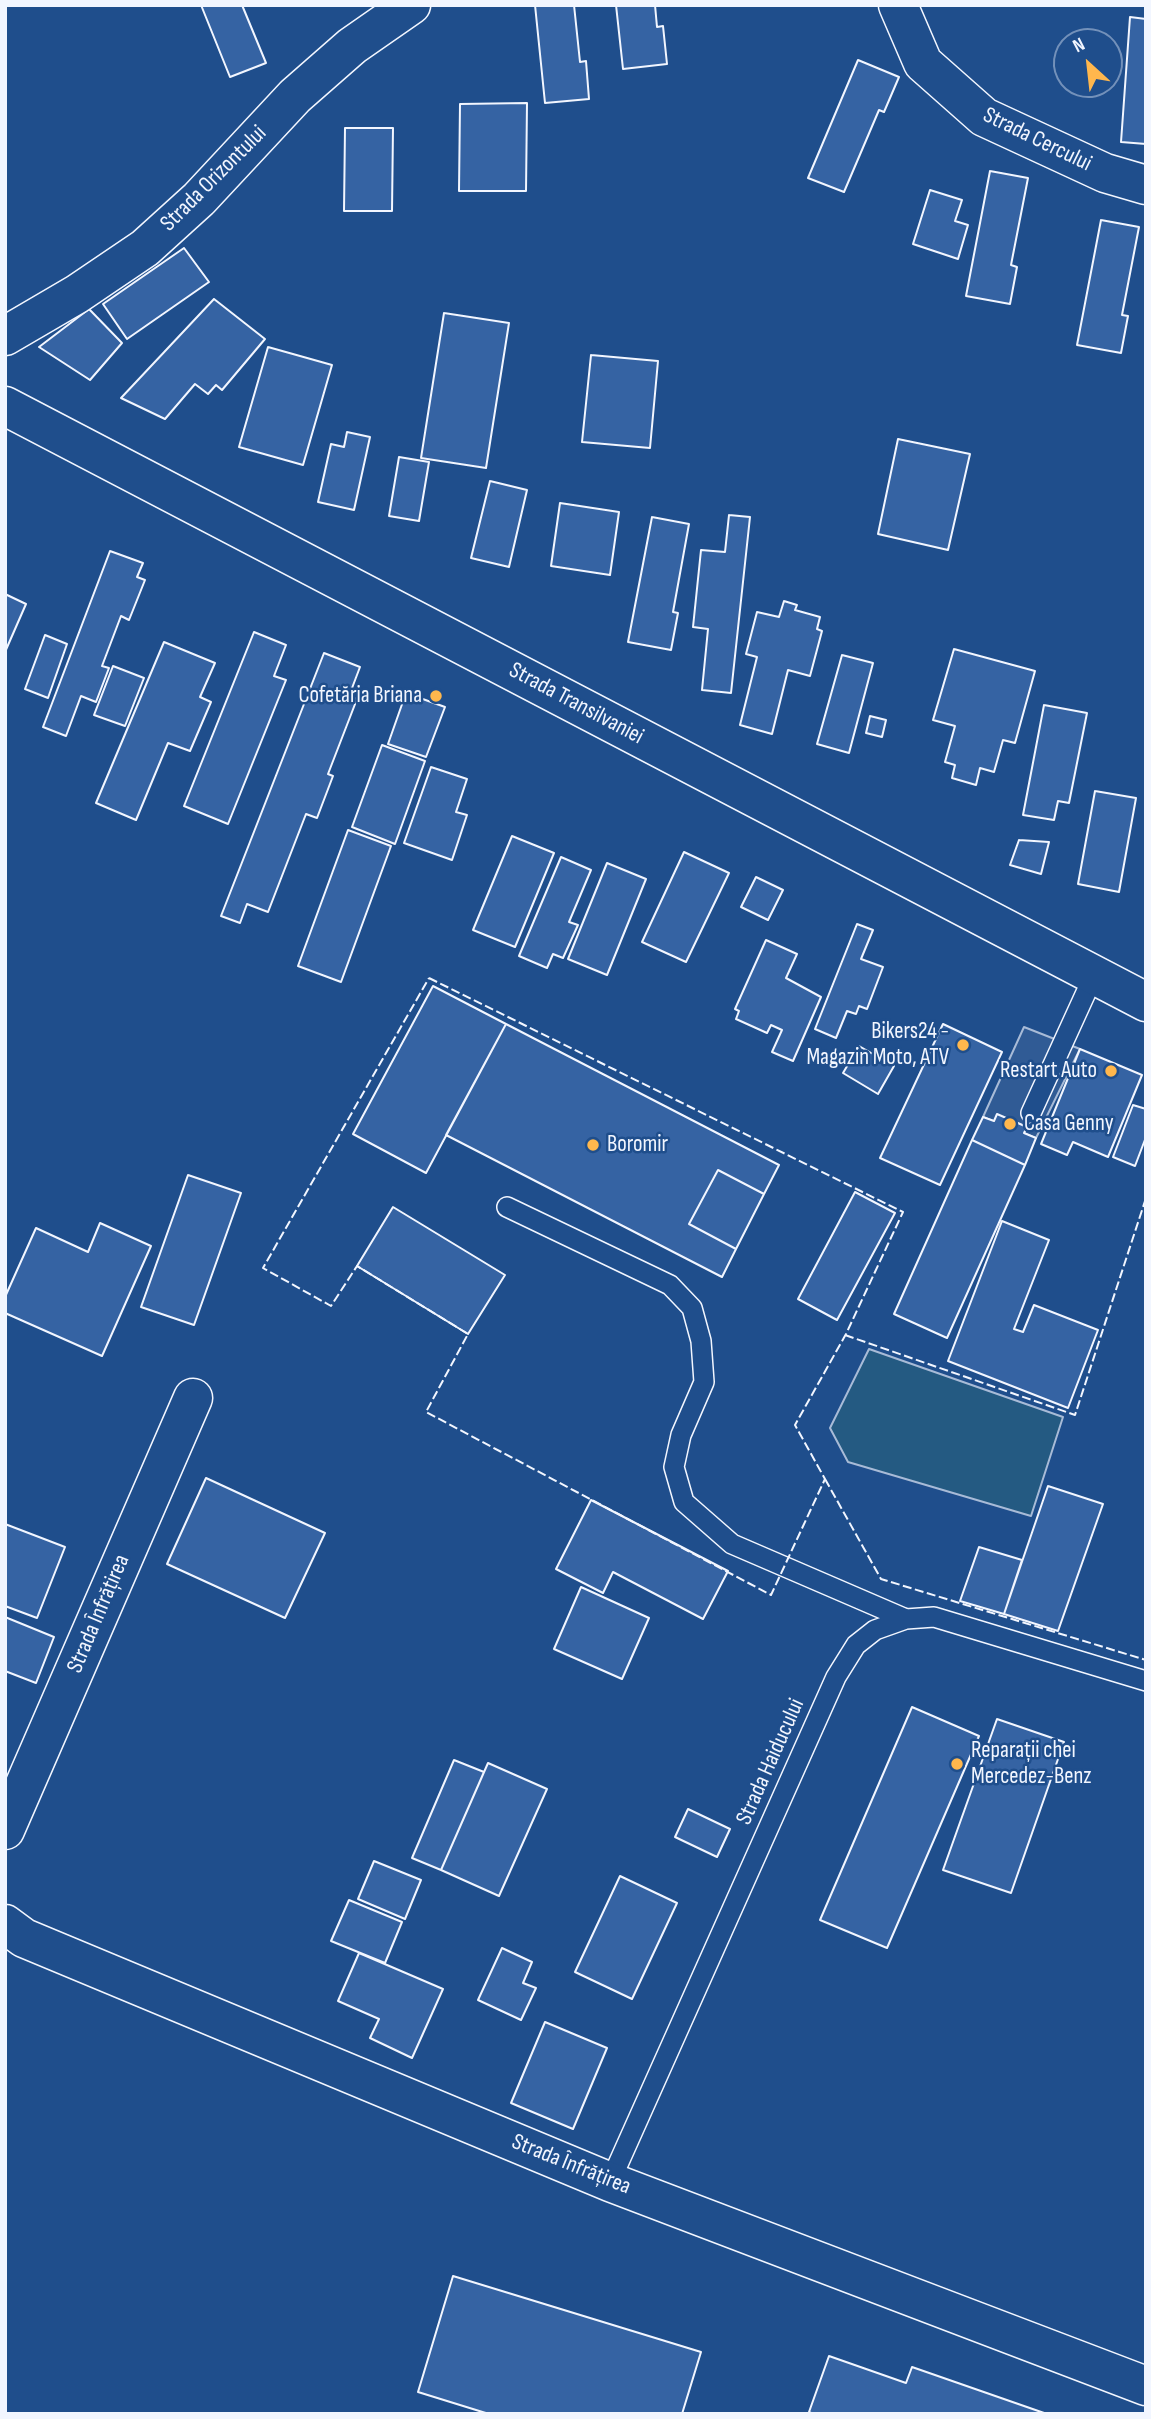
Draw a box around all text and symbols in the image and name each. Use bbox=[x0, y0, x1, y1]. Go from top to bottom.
north arrow bbox=[1053, 28, 1123, 98]
text: N bbox=[1069, 33, 1089, 58]
street label: Strada Cercului bbox=[978, 102, 1096, 178]
street label: Strada Orizontului bbox=[155, 120, 273, 238]
street label: Strada Transilvaniei bbox=[504, 657, 648, 751]
place label: Cofetăria Briana bbox=[298, 682, 422, 710]
marker: Cofetăria Briana bbox=[428, 688, 444, 704]
place label: Bikers24 - Magazin Moto, ATV bbox=[806, 1018, 949, 1072]
marker: Bikers24 - Magazin Moto, ATV bbox=[955, 1037, 971, 1053]
place label: Restart Auto bbox=[1000, 1057, 1097, 1085]
marker: Restart Auto bbox=[1103, 1063, 1119, 1079]
place label: Casa Genny bbox=[1024, 1110, 1114, 1138]
marker: Casa Genny bbox=[1002, 1116, 1018, 1132]
place label: Boromir bbox=[607, 1131, 668, 1159]
marker: Boromir bbox=[585, 1137, 601, 1153]
street label: Strada Înfrățirea bbox=[62, 1551, 136, 1677]
street label: Strada Haiducului bbox=[731, 1695, 811, 1829]
place label: Reparații chei Mercedez-Benz bbox=[971, 1737, 1092, 1791]
marker: Reparații chei Mercedez-Benz bbox=[949, 1756, 965, 1772]
street label: Strada Înfrățirea bbox=[507, 2129, 635, 2201]

